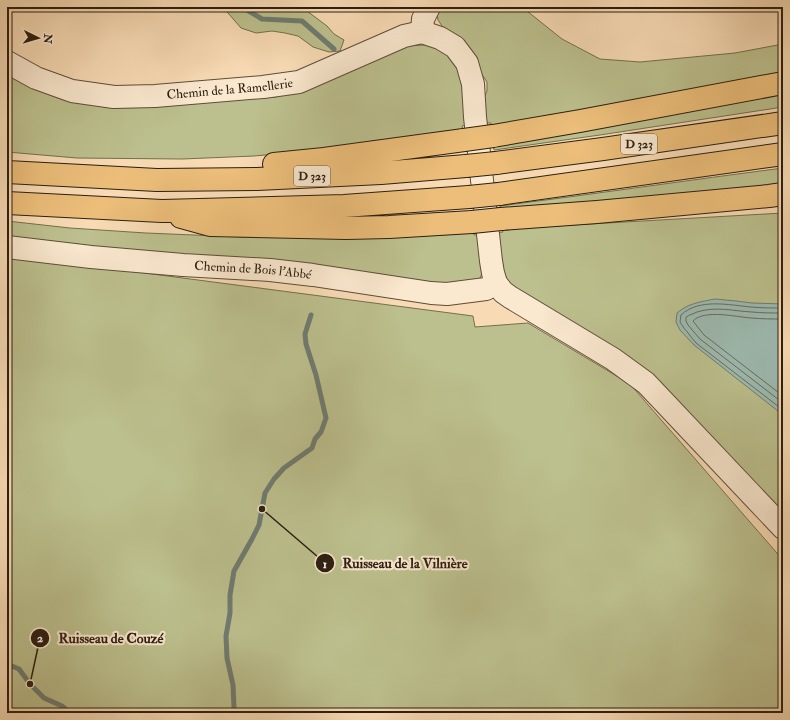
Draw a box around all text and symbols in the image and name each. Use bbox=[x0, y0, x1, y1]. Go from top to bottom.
north arrow bbox=[18, 18, 58, 58]
text: N bbox=[40, 32, 54, 45]
street label: Chemin de la Ramellerie bbox=[166, 75, 295, 103]
road number: D 323 bbox=[621, 134, 657, 154]
road number: D 323 bbox=[294, 166, 330, 186]
street label: Chemin de Bois l'Abbé bbox=[194, 258, 313, 283]
callout: Ruisseau de la Vilnière bbox=[315, 550, 476, 576]
text: Ruisseau de la Vilnière bbox=[342, 555, 468, 572]
text: 1 bbox=[323, 557, 327, 572]
callout: Ruisseau de Couzé bbox=[30, 625, 171, 651]
text: Ruisseau de Couzé bbox=[59, 630, 165, 647]
text: 2 bbox=[37, 631, 43, 646]

